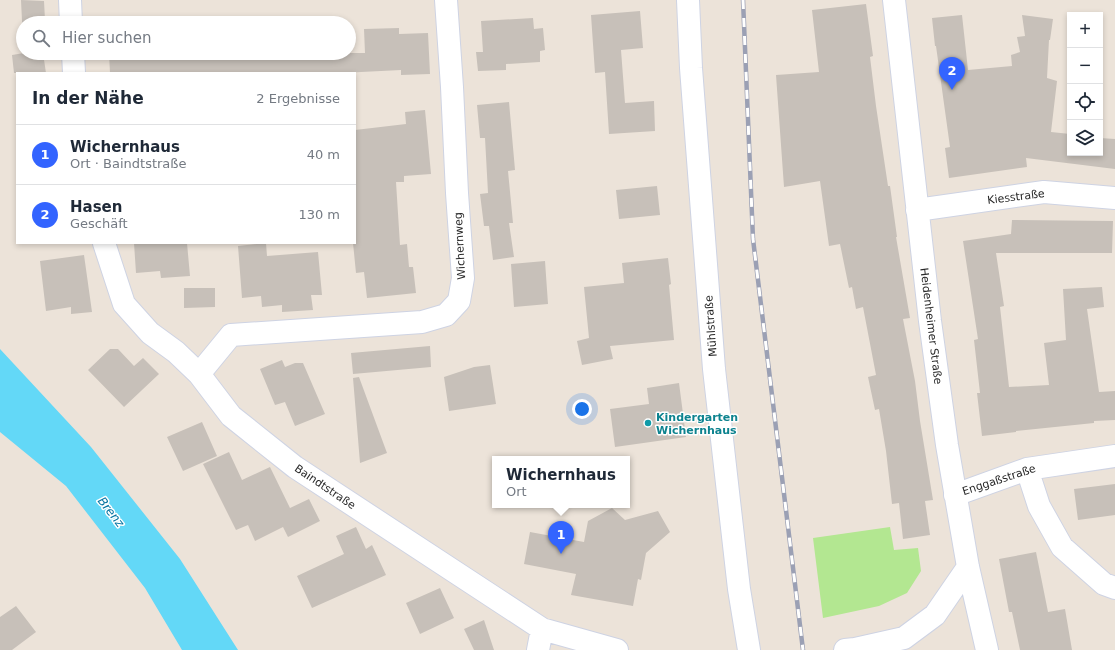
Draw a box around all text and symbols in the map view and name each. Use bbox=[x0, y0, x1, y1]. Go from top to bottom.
map controls bbox=[1067, 12, 1103, 156]
button: + bbox=[1067, 12, 1103, 48]
search box bbox=[16, 16, 356, 60]
icon: search bbox=[30, 27, 52, 49]
text: Hier suchen bbox=[62, 29, 151, 47]
button: − bbox=[1067, 48, 1103, 84]
pin: 2 bbox=[939, 57, 965, 90]
button: locate bbox=[1067, 84, 1103, 120]
text: In der Nähe bbox=[32, 88, 144, 108]
text: 2 Ergebnisse bbox=[256, 91, 340, 106]
button: layers bbox=[1067, 120, 1103, 156]
text: Wichernhaus bbox=[70, 138, 180, 156]
text: 1 bbox=[40, 147, 50, 162]
text: 40 m bbox=[307, 147, 340, 162]
text: Ort · Baindtstraße bbox=[70, 156, 187, 171]
street label: Kiesstraße bbox=[987, 187, 1046, 207]
text: Hasen bbox=[70, 198, 122, 216]
text: 2 bbox=[40, 207, 50, 222]
text: 130 m bbox=[298, 207, 340, 222]
street label: Wichernweg bbox=[452, 212, 468, 280]
text: Geschäft bbox=[70, 216, 128, 231]
street label: Heidenheimer Straße bbox=[917, 267, 945, 385]
street label: Mühlstraße bbox=[702, 295, 720, 357]
your location bbox=[572, 399, 592, 419]
place label: Kindergarten Wichernhaus bbox=[656, 411, 738, 437]
marker: Kindergarten Wichernhaus bbox=[643, 418, 653, 428]
popup bbox=[492, 456, 630, 508]
street label: Baindtstraße bbox=[292, 462, 358, 512]
street label: Enggaßstraße bbox=[961, 462, 1038, 498]
text: Wichernhaus bbox=[506, 466, 616, 484]
text: Ort bbox=[506, 484, 527, 499]
water label: Brenz bbox=[95, 494, 128, 530]
pin: 1 bbox=[548, 521, 574, 554]

